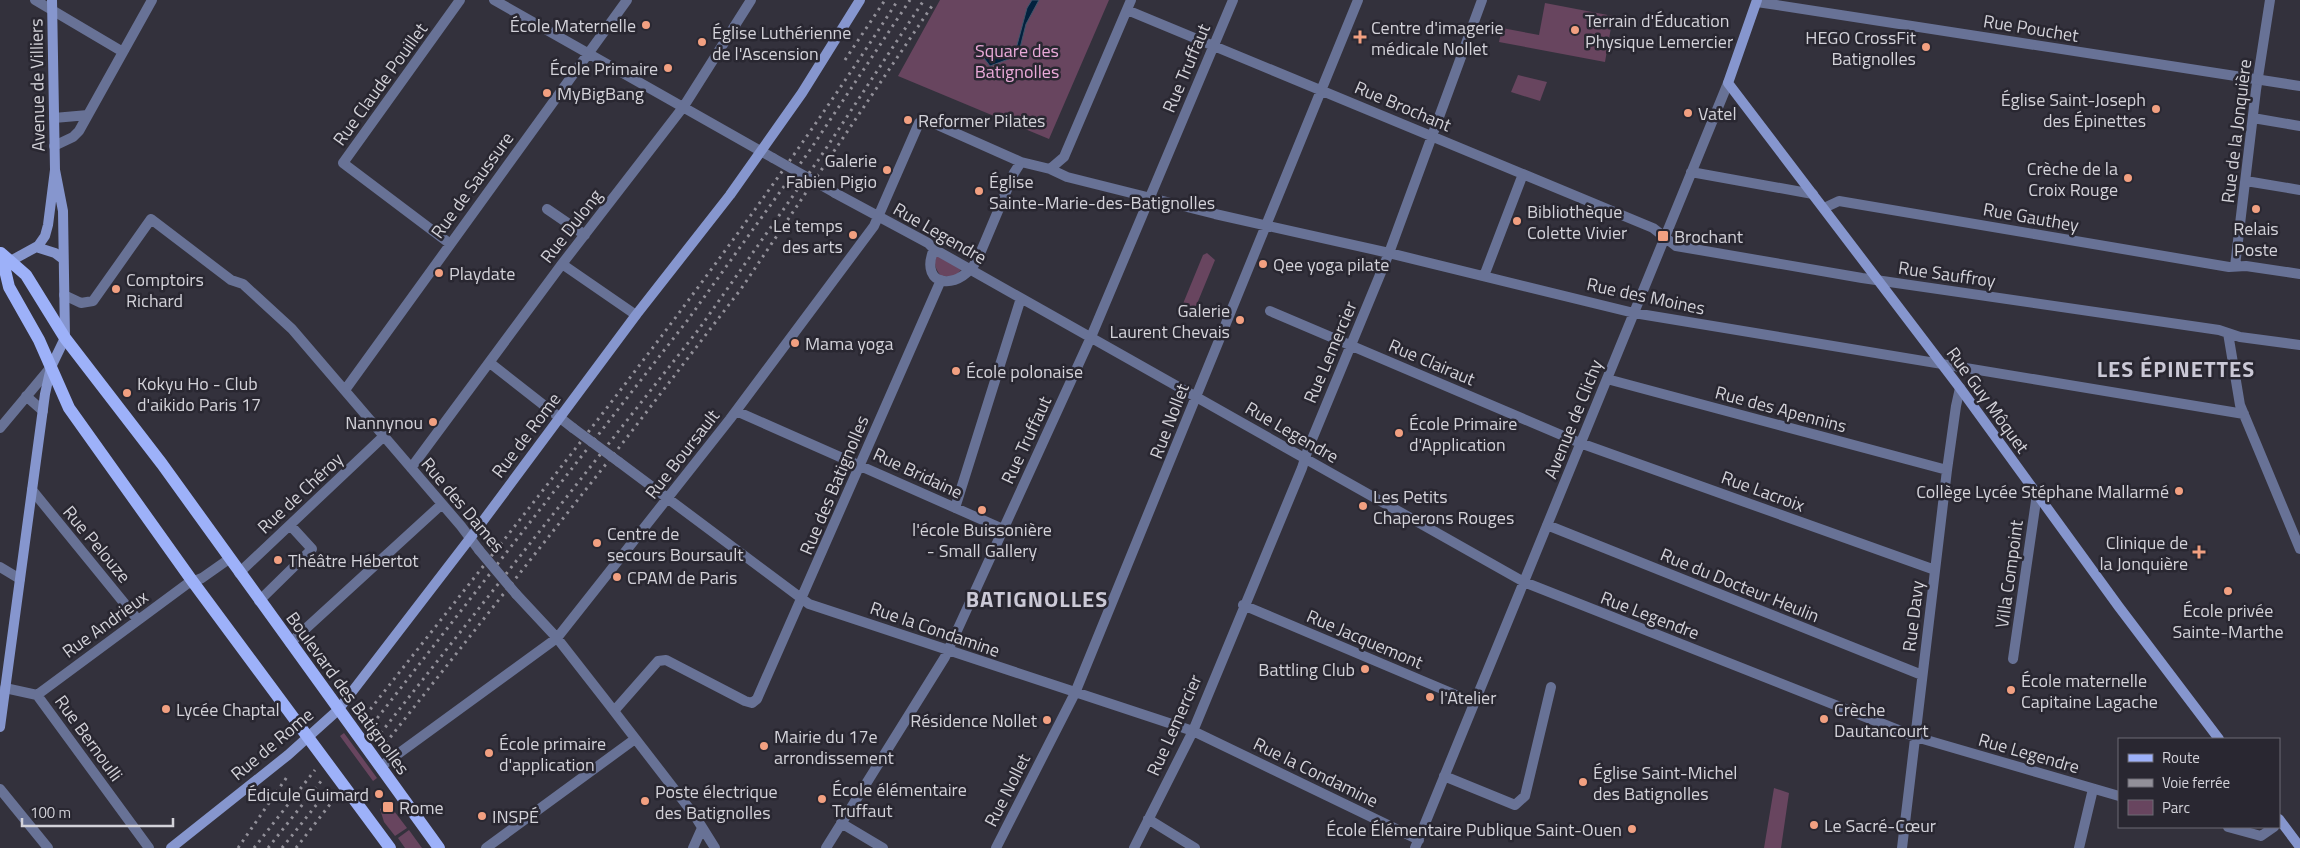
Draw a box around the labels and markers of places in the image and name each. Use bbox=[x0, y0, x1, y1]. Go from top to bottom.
place label: Terrain d'Éducation Physique Lemercier bbox=[1585, 7, 1733, 55]
place label: École Maternelle bbox=[510, 12, 636, 39]
place label: Centre d'imagerie médicale Nollet bbox=[1371, 14, 1504, 62]
marker: École Maternelle bbox=[640, 19, 652, 31]
place label: Église Luthérienne de l'Ascension bbox=[712, 19, 851, 67]
marker: Terrain d'Éducation Physique Lemercier bbox=[1569, 24, 1581, 36]
place label: HEGO CrossFit Batignolles bbox=[1805, 24, 1917, 72]
marker: Centre d'imagerie médicale Nollet bbox=[1353, 30, 1367, 44]
marker: Église Luthérienne de l'Ascension bbox=[696, 36, 708, 48]
marker: HEGO CrossFit Batignolles bbox=[1920, 41, 1932, 53]
place label: École Primaire bbox=[550, 55, 658, 82]
marker: École Primaire bbox=[662, 62, 674, 74]
place label: MyBigBang bbox=[557, 80, 644, 107]
place label: Église Saint-Joseph des Épinettes bbox=[2001, 86, 2146, 134]
marker: MyBigBang bbox=[541, 87, 553, 99]
place label: Vatel bbox=[1698, 100, 1737, 127]
marker: Église Saint-Joseph des Épinettes bbox=[2150, 103, 2162, 115]
place label: Reformer Pilates bbox=[918, 107, 1045, 134]
marker: Vatel bbox=[1682, 107, 1694, 119]
marker: Reformer Pilates bbox=[902, 114, 914, 126]
place label: Galerie Fabien Pigio bbox=[786, 147, 877, 195]
place label: Crèche de la Croix Rouge bbox=[2027, 155, 2118, 203]
marker: Galerie Fabien Pigio bbox=[881, 164, 893, 176]
place label: Église Sainte-Marie-des-Batignolles bbox=[989, 168, 1215, 216]
marker: Crèche de la Croix Rouge bbox=[2122, 172, 2134, 184]
marker: Église Sainte-Marie-des-Batignolles bbox=[973, 185, 985, 197]
place label: Bibliothèque Colette Vivier bbox=[1527, 198, 1627, 246]
marker: Relais Poste bbox=[2250, 203, 2262, 215]
place label: Le temps des arts bbox=[773, 212, 843, 260]
marker: Bibliothèque Colette Vivier bbox=[1511, 215, 1523, 227]
place label: Relais Poste bbox=[2233, 215, 2279, 263]
place label: Brochant bbox=[1674, 223, 1744, 250]
marker: Le temps des arts bbox=[847, 229, 859, 241]
marker: Brochant bbox=[1656, 229, 1670, 243]
place label: Qee yoga pilate bbox=[1273, 251, 1389, 278]
marker: Qee yoga pilate bbox=[1257, 258, 1269, 270]
place label: Playdate bbox=[449, 260, 515, 287]
place label: Comptoirs Richard bbox=[126, 266, 204, 314]
marker: Playdate bbox=[433, 267, 445, 279]
marker: Comptoirs Richard bbox=[110, 283, 122, 295]
place label: Galerie Laurent Chevais bbox=[1110, 297, 1230, 345]
marker: Galerie Laurent Chevais bbox=[1234, 314, 1246, 326]
place label: Mama yoga bbox=[805, 330, 893, 357]
marker: Mama yoga bbox=[789, 337, 801, 349]
place label: École polonaise bbox=[966, 358, 1083, 385]
marker: École polonaise bbox=[950, 365, 962, 377]
place label: Kokyu Ho - Club d'aikido Paris 17 bbox=[137, 370, 261, 418]
marker: Kokyu Ho - Club d'aikido Paris 17 bbox=[121, 387, 133, 399]
place label: Nannynou bbox=[345, 409, 423, 436]
place label: École Primaire d'Application bbox=[1409, 410, 1517, 458]
marker: Nannynou bbox=[427, 416, 439, 428]
marker: École Primaire d'Application bbox=[1393, 427, 1405, 439]
place label: Collège Lycée Stéphane Mallarmé bbox=[1916, 478, 2169, 505]
place label: Les Petits Chaperons Rouges bbox=[1373, 483, 1514, 531]
marker: Collège Lycée Stéphane Mallarmé bbox=[2173, 485, 2185, 497]
marker: Les Petits Chaperons Rouges bbox=[1357, 500, 1369, 512]
marker: l'école Buissonière - Small Gallery bbox=[976, 504, 988, 516]
place label: l'école Buissonière - Small Gallery bbox=[912, 516, 1052, 564]
place label: Centre de secours Boursault bbox=[607, 520, 744, 568]
place label: Clinique de la Jonquière bbox=[2099, 529, 2188, 577]
marker: Centre de secours Boursault bbox=[591, 537, 603, 549]
marker: Clinique de la Jonquière bbox=[2192, 545, 2206, 559]
place label: Théâtre Hébertot bbox=[288, 547, 419, 574]
marker: Théâtre Hébertot bbox=[272, 554, 284, 566]
place label: CPAM de Paris bbox=[627, 564, 737, 591]
marker: CPAM de Paris bbox=[611, 571, 623, 583]
marker: École privée Sainte-Marthe bbox=[2222, 585, 2234, 597]
place label: École privée Sainte-Marthe bbox=[2172, 597, 2284, 645]
place label: Battling Club bbox=[1258, 656, 1355, 683]
marker: Battling Club bbox=[1359, 663, 1371, 675]
place label: École maternelle Capitaine Lagache bbox=[2021, 667, 2158, 715]
place label: l'Atelier bbox=[1440, 684, 1496, 711]
marker: École maternelle Capitaine Lagache bbox=[2005, 684, 2017, 696]
marker: l'Atelier bbox=[1424, 691, 1436, 703]
place label: Lycée Chaptal bbox=[176, 696, 280, 723]
place label: Crèche Dautancourt bbox=[1834, 696, 1929, 744]
marker: Lycée Chaptal bbox=[160, 703, 172, 715]
place label: Résidence Nollet bbox=[910, 707, 1038, 734]
marker: Crèche Dautancourt bbox=[1818, 713, 1830, 725]
marker: Résidence Nollet bbox=[1041, 714, 1053, 726]
place label: Mairie du 17e arrondissement bbox=[774, 723, 895, 771]
place label: École primaire d'application bbox=[499, 730, 606, 778]
marker: Mairie du 17e arrondissement bbox=[758, 740, 770, 752]
marker: École primaire d'application bbox=[483, 747, 495, 759]
place label: Église Saint-Michel des Batignolles bbox=[1593, 759, 1737, 807]
place label: École élémentaire Truffaut bbox=[832, 776, 967, 824]
marker: Église Saint-Michel des Batignolles bbox=[1577, 776, 1589, 788]
place label: Poste électrique des Batignolles bbox=[655, 778, 778, 826]
place label: Édicule Guimard bbox=[247, 781, 369, 808]
marker: Édicule Guimard bbox=[373, 788, 385, 800]
marker: École élémentaire Truffaut bbox=[816, 793, 828, 805]
place label: Rome bbox=[399, 794, 444, 821]
marker: Poste électrique des Batignolles bbox=[639, 795, 651, 807]
marker: Rome bbox=[381, 800, 395, 814]
place label: INSPÉ bbox=[492, 803, 539, 830]
marker: INSPÉ bbox=[476, 810, 488, 822]
place label: Le Sacré-Cœur bbox=[1824, 812, 1936, 839]
place label: École Élémentaire Publique Saint-Ouen bbox=[1326, 816, 1622, 843]
marker: Le Sacré-Cœur bbox=[1808, 819, 1820, 831]
marker: École Élémentaire Publique Saint-Ouen bbox=[1626, 823, 1638, 835]

